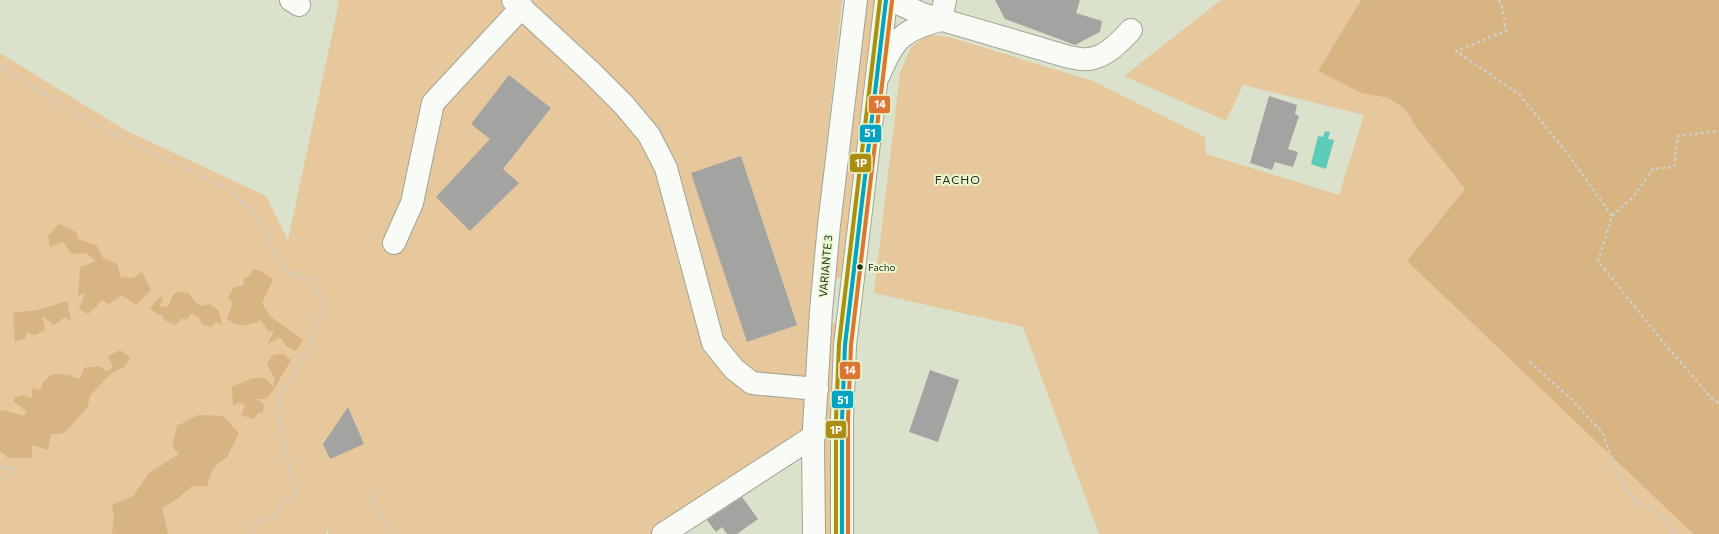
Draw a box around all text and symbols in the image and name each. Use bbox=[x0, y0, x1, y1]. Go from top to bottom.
line badge: 14 bbox=[868, 95, 891, 114]
text: 14 bbox=[874, 97, 886, 110]
line badge: 51 bbox=[859, 124, 882, 143]
text: 51 bbox=[864, 126, 876, 139]
line badge: 1P bbox=[849, 153, 872, 173]
text: 1P bbox=[855, 156, 867, 169]
district label: FACHO bbox=[935, 172, 981, 186]
street label: VARIANTE 3 bbox=[816, 234, 834, 298]
place label: Facho bbox=[868, 261, 895, 273]
marker: Facho bbox=[855, 262, 865, 272]
line badge: 14 bbox=[839, 361, 861, 380]
text: 14 bbox=[844, 363, 856, 376]
line badge: 51 bbox=[831, 390, 854, 409]
text: 51 bbox=[837, 393, 849, 406]
line badge: 1P bbox=[825, 420, 847, 439]
text: 1P bbox=[830, 423, 842, 436]

